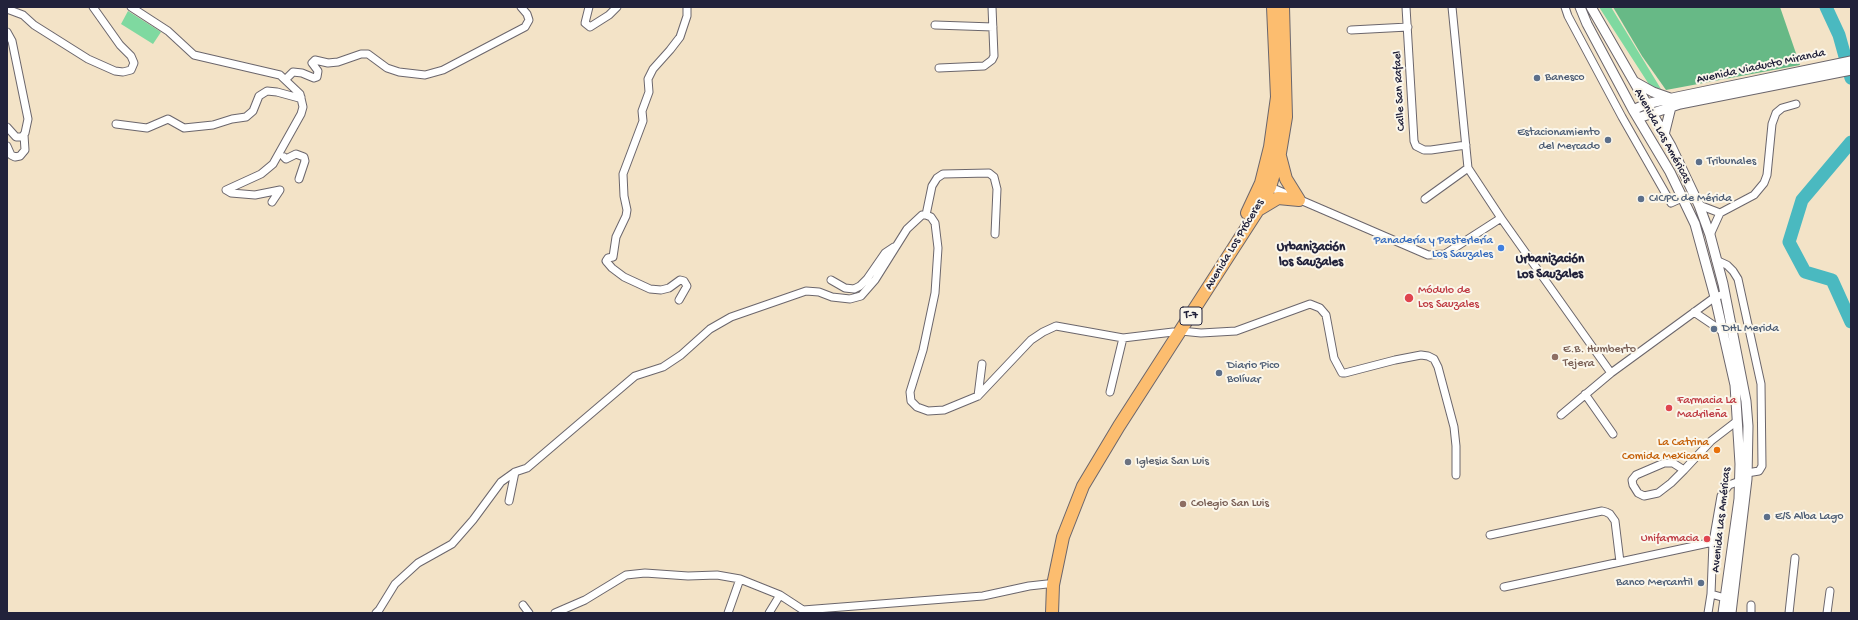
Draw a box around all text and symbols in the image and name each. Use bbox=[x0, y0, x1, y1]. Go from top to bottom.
street label: Avenida Viaducto Miranda bbox=[1695, 46, 1827, 88]
street label: Calle San Rafael bbox=[1391, 50, 1409, 132]
place label: Banesco bbox=[1545, 71, 1584, 85]
marker: Banesco bbox=[1532, 73, 1542, 83]
street label: Avenida Las Américas bbox=[1630, 86, 1694, 186]
place label: Estacionamiento del Mercado bbox=[1517, 126, 1600, 154]
marker: Estacionamiento del Mercado bbox=[1603, 135, 1613, 145]
place label: Tribunales bbox=[1707, 155, 1756, 169]
marker: Tribunales bbox=[1694, 157, 1704, 167]
place label: CICPC de Mérida bbox=[1649, 192, 1732, 206]
marker: CICPC de Mérida bbox=[1636, 194, 1646, 204]
street label: Avenida Los Próceres bbox=[1202, 197, 1268, 293]
place label: Panadería y Pasterlería Los Sauzales bbox=[1374, 234, 1493, 262]
district label: Urbanización los Sauzales bbox=[1277, 240, 1345, 271]
marker: Panadería y Pasterlería Los Sauzales bbox=[1496, 243, 1506, 253]
district label: Urbanización Los Sauzales bbox=[1516, 252, 1584, 283]
place label: Módulo de Los Sauzales bbox=[1418, 284, 1479, 312]
marker: Módulo de Los Sauzales bbox=[1403, 292, 1415, 304]
road number: T-7 bbox=[1180, 307, 1202, 325]
place label: DHL Merida bbox=[1722, 322, 1779, 336]
marker: DHL Merida bbox=[1709, 324, 1719, 334]
place label: E.B. Humberto Tejera bbox=[1563, 343, 1636, 371]
marker: E.B. Humberto Tejera bbox=[1550, 352, 1560, 362]
place label: Diario Pico Bolívar bbox=[1227, 359, 1280, 387]
marker: Diario Pico Bolívar bbox=[1214, 368, 1224, 378]
place label: Farmacia La Madrileña bbox=[1677, 394, 1736, 422]
marker: Farmacia La Madrileña bbox=[1664, 403, 1674, 413]
place label: La Catrina Comida Mexicana bbox=[1622, 436, 1709, 464]
marker: La Catrina Comida Mexicana bbox=[1712, 445, 1722, 455]
place label: Iglesia San Luis bbox=[1136, 455, 1209, 469]
marker: Iglesia San Luis bbox=[1123, 457, 1133, 467]
street label: Avenida Las Américas bbox=[1709, 467, 1735, 573]
place label: Colegio San Luis bbox=[1191, 497, 1269, 511]
marker: Colegio San Luis bbox=[1178, 499, 1188, 509]
place label: E/S Alba Lago bbox=[1775, 510, 1843, 524]
marker: E/S Alba Lago bbox=[1762, 512, 1772, 522]
place label: Unifarmacia bbox=[1641, 532, 1699, 546]
marker: Unifarmacia bbox=[1702, 534, 1712, 544]
place label: Banco Mercantil bbox=[1616, 576, 1693, 590]
marker: Banco Mercantil bbox=[1696, 578, 1706, 588]

